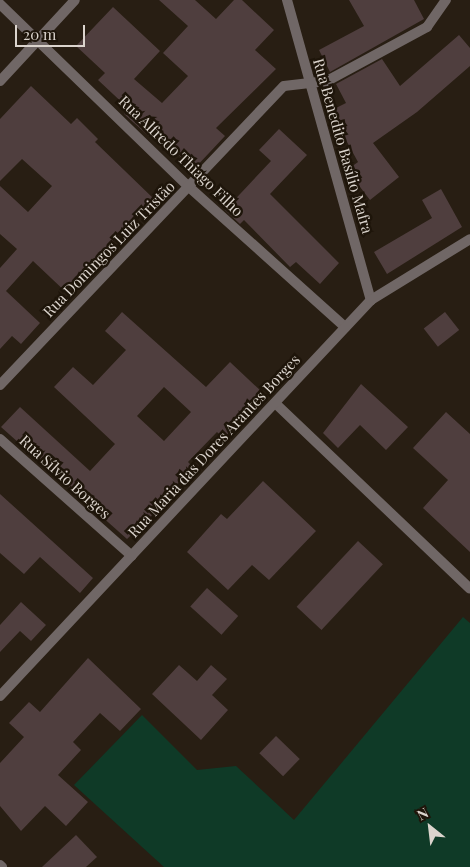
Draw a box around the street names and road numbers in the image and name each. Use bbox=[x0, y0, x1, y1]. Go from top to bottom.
street label: Rua Benedito Basílio Mafra bbox=[309, 56, 377, 236]
street label: Rua Alfredo Thiago Filho bbox=[115, 92, 247, 220]
street label: Rua Domingos Luiz Tristão bbox=[39, 177, 179, 321]
street label: Rua Maria das Dores Arantes Borges bbox=[124, 350, 304, 542]
street label: Rua Sílvio Borges bbox=[16, 431, 114, 523]

